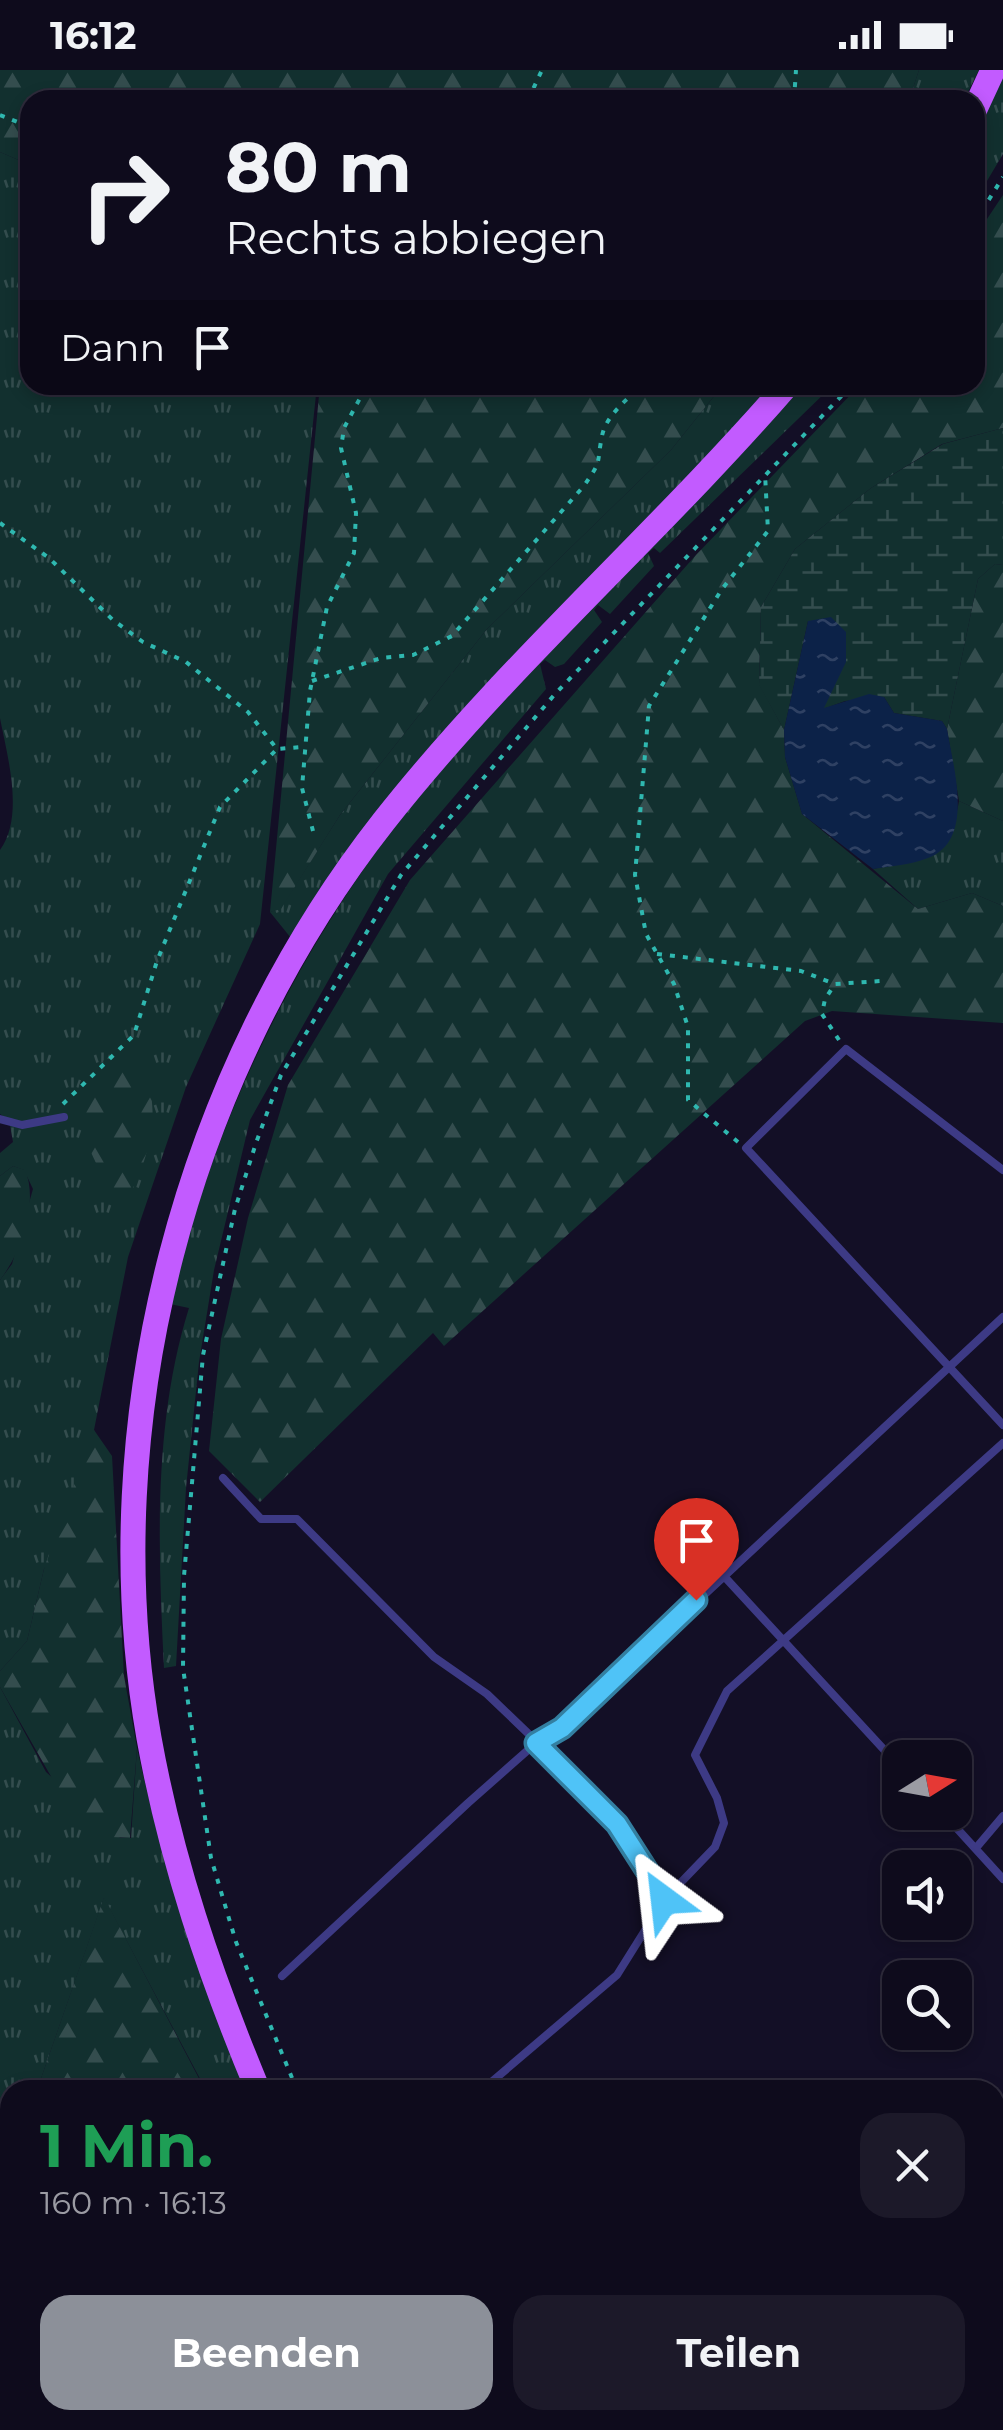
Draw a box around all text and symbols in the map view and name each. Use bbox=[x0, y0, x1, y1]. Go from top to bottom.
text: 16:12 bbox=[50, 12, 136, 59]
text: 80 m bbox=[225, 124, 412, 210]
icon: right bbox=[60, 130, 190, 260]
text: Rechts abbiegen bbox=[225, 210, 607, 265]
icon: arrive bbox=[185, 320, 240, 375]
text: Dann bbox=[60, 324, 165, 371]
pin bbox=[654, 1498, 739, 1601]
icon: arrive bbox=[669, 1513, 724, 1568]
north arrow bbox=[882, 1740, 972, 1830]
map controls bbox=[882, 1740, 972, 2050]
position arrow bbox=[612, 1848, 716, 1952]
button: sound bbox=[882, 1850, 972, 1940]
button: search bbox=[882, 1960, 972, 2050]
text: 1 Min. bbox=[40, 2109, 213, 2182]
button: close bbox=[860, 2113, 965, 2218]
text: 160 m · 16:13 bbox=[40, 2183, 227, 2222]
button: Beenden bbox=[40, 2295, 493, 2410]
button: Teilen bbox=[513, 2295, 965, 2410]

